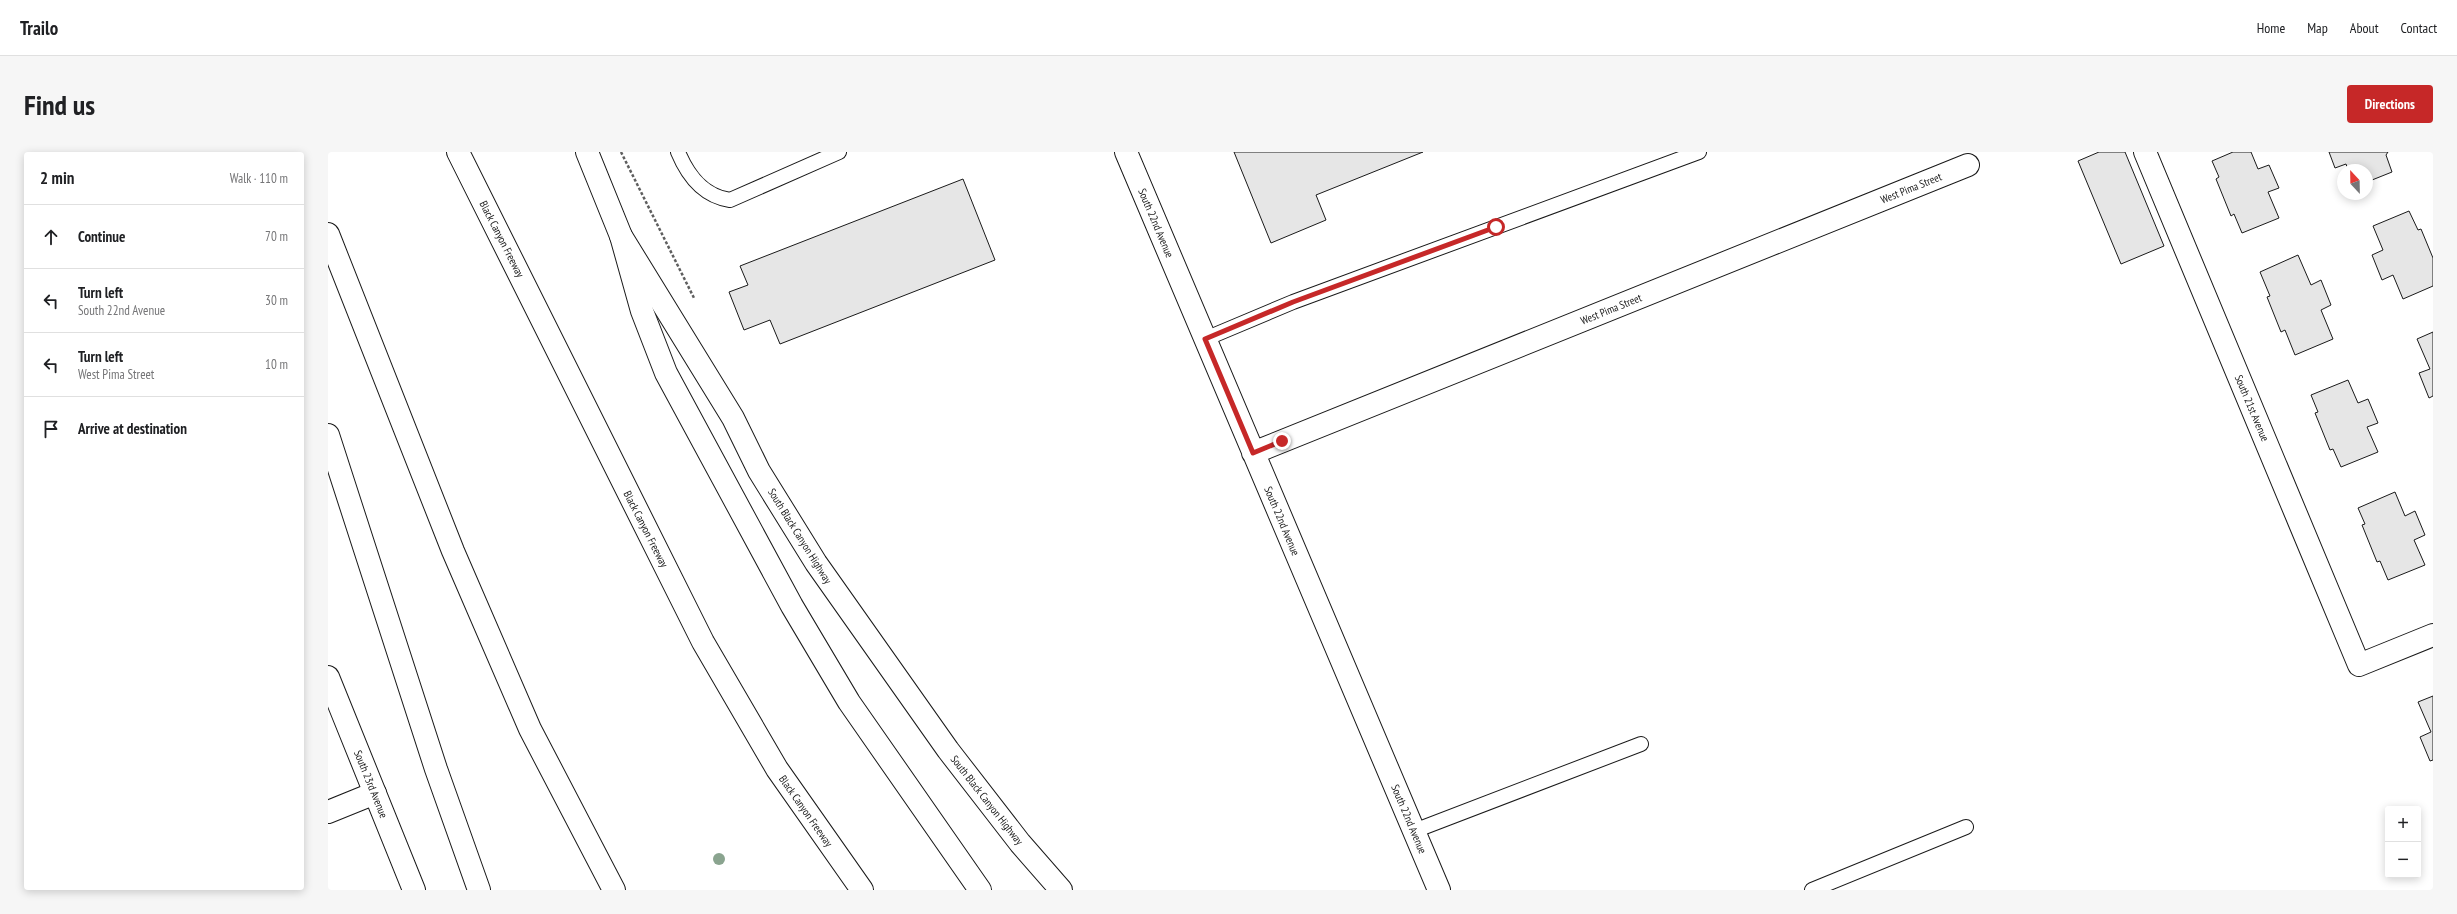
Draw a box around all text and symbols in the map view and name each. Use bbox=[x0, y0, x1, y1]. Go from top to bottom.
text: Trailo bbox=[20, 16, 58, 40]
text: Home bbox=[2257, 19, 2285, 37]
text: Map bbox=[2307, 19, 2328, 37]
text: About bbox=[2350, 19, 2379, 37]
text: Contact bbox=[2401, 19, 2437, 37]
button: Directions bbox=[2347, 85, 2433, 123]
text: Find us bbox=[24, 86, 95, 123]
north arrow bbox=[2337, 164, 2373, 200]
text: 2 min bbox=[40, 167, 74, 189]
street label: West Pima Street bbox=[1878, 169, 1944, 207]
text: Walk · 110 m bbox=[230, 170, 288, 187]
street label: South 22nd Avenue bbox=[1135, 186, 1177, 260]
street label: Black Canyon Freeway bbox=[477, 198, 528, 280]
route start bbox=[1487, 218, 1505, 236]
icon: ahead bbox=[40, 226, 62, 248]
text: Continue bbox=[78, 227, 125, 246]
text: 70 m bbox=[265, 228, 288, 245]
text: Turn left bbox=[78, 283, 123, 302]
icon: left bbox=[40, 290, 62, 312]
street label: West Pima Street bbox=[1578, 290, 1644, 328]
text: 30 m bbox=[265, 292, 288, 309]
text: South 22nd Avenue bbox=[78, 302, 165, 319]
text: Turn left bbox=[78, 347, 123, 366]
icon: left bbox=[40, 354, 62, 376]
text: 10 m bbox=[265, 356, 288, 373]
text: West Pima Street bbox=[78, 366, 154, 383]
street label: South 21st Avenue bbox=[2232, 373, 2272, 444]
icon: arrive bbox=[40, 418, 62, 440]
text: Arrive at destination bbox=[78, 419, 187, 438]
route end bbox=[1273, 432, 1291, 450]
street label: South 22nd Avenue bbox=[1261, 484, 1303, 558]
street label: South Black Canyon Highway bbox=[765, 486, 836, 587]
street label: Black Canyon Freeway bbox=[621, 488, 672, 570]
street label: South 23rd Avenue bbox=[351, 748, 391, 820]
street label: South Black Canyon Highway bbox=[948, 752, 1027, 848]
street label: Black Canyon Freeway bbox=[776, 773, 836, 850]
street label: South 22nd Avenue bbox=[1388, 782, 1430, 856]
map controls bbox=[2385, 806, 2421, 878]
button: + bbox=[2385, 806, 2421, 842]
button: − bbox=[2385, 842, 2421, 878]

